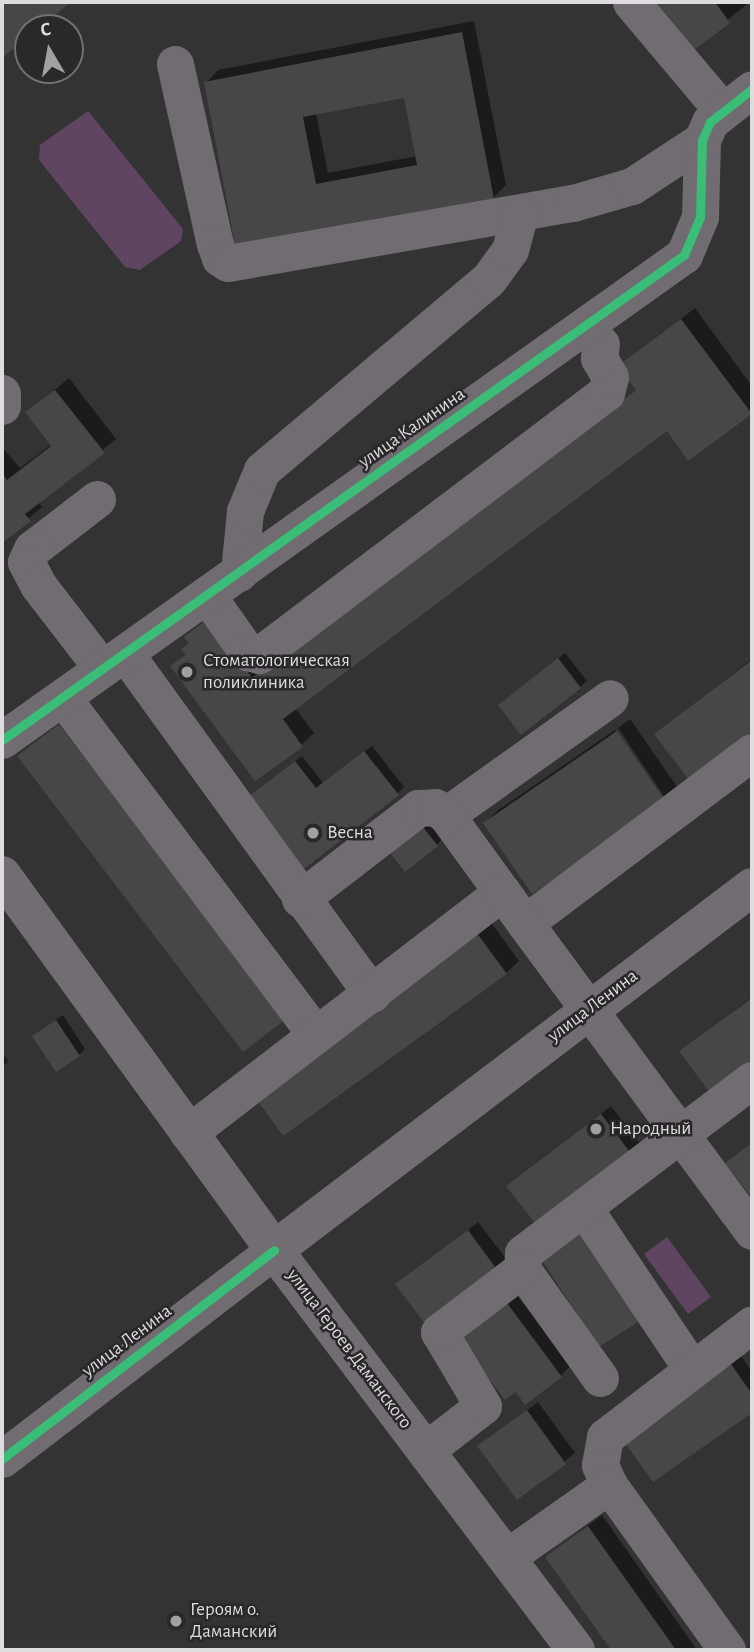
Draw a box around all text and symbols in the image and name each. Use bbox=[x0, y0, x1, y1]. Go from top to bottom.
north arrow bbox=[14, 14, 84, 84]
text: С bbox=[39, 20, 52, 40]
street label: улица Калинина bbox=[354, 383, 470, 473]
place label: Стоматологическая поликлиника bbox=[203, 650, 350, 694]
marker: Стоматологическая поликлиника bbox=[177, 662, 197, 682]
place label: Весна bbox=[327, 822, 373, 844]
marker: Весна bbox=[305, 825, 321, 841]
street label: улица Ленина bbox=[544, 965, 642, 1047]
place label: Народный bbox=[610, 1118, 691, 1140]
marker: Народный bbox=[588, 1121, 604, 1137]
street label: улица Героев Даманского bbox=[281, 1264, 417, 1434]
street label: улица Ленина bbox=[78, 1300, 176, 1382]
place label: Героям о. Даманский bbox=[190, 1599, 277, 1643]
marker: Героям о. Даманский bbox=[168, 1613, 184, 1629]

